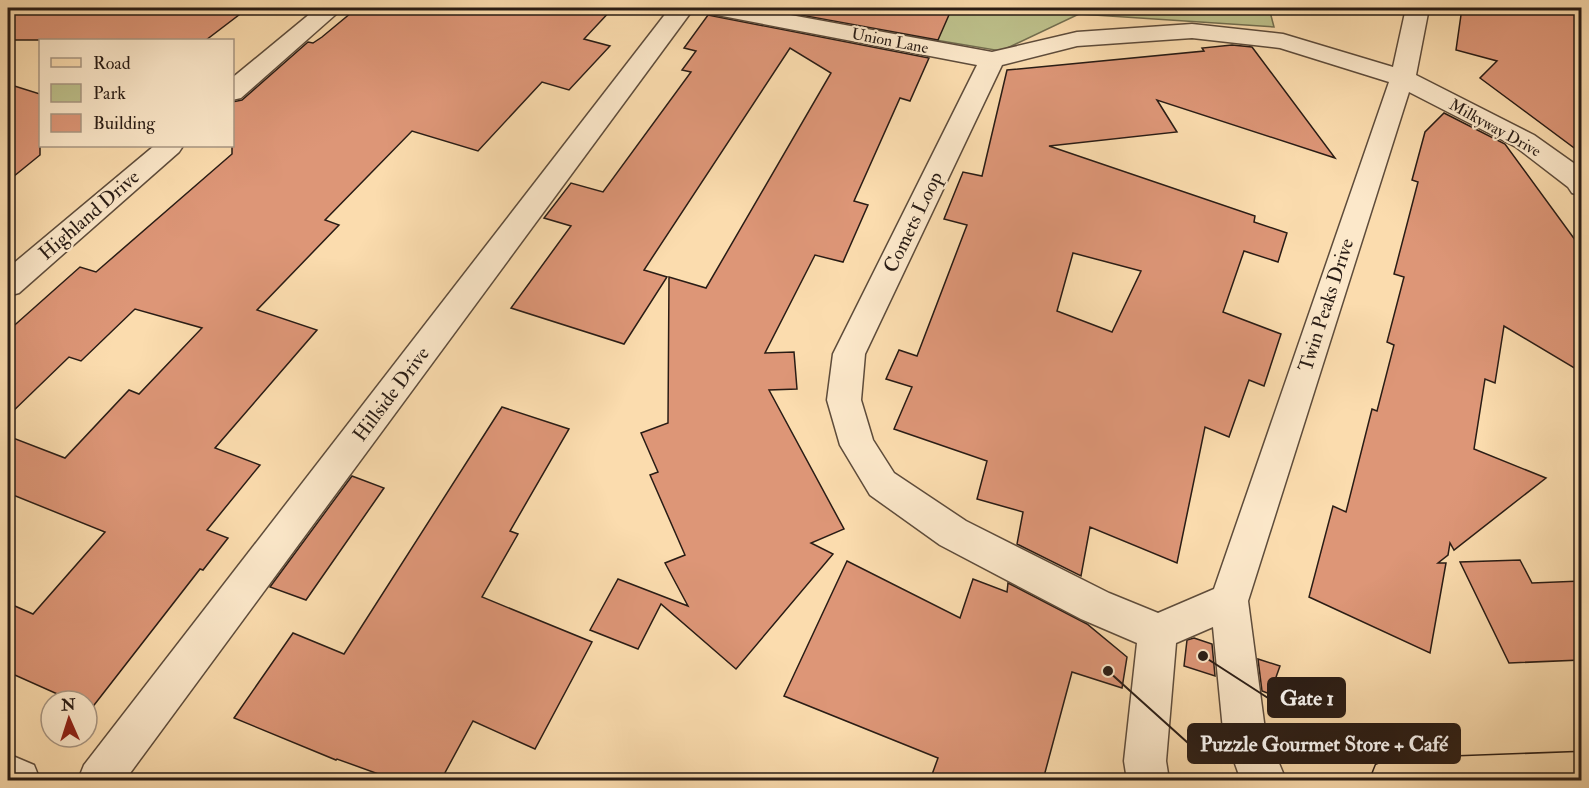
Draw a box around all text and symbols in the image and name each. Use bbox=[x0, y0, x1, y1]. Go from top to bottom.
street label: Union Lane bbox=[850, 24, 930, 58]
legend bbox=[39, 39, 234, 147]
text: Road bbox=[93, 52, 131, 75]
text: Park bbox=[93, 82, 126, 105]
street label: Milkyway Drive bbox=[1446, 95, 1545, 162]
text: Building bbox=[93, 112, 156, 135]
street label: Highland Drive bbox=[33, 164, 145, 266]
street label: Comets Loop bbox=[878, 167, 949, 277]
street label: Twin Peaks Drive bbox=[1293, 235, 1359, 375]
street label: Hillside Drive bbox=[347, 342, 435, 446]
callout: Gate 1 bbox=[1268, 678, 1345, 717]
text: Gate 1 bbox=[1280, 685, 1334, 712]
north arrow bbox=[39, 689, 99, 749]
text: N bbox=[60, 695, 77, 715]
callout: Puzzle Gourmet Store + Café bbox=[1188, 724, 1460, 763]
text: Puzzle Gourmet Store + Café bbox=[1200, 731, 1449, 758]

